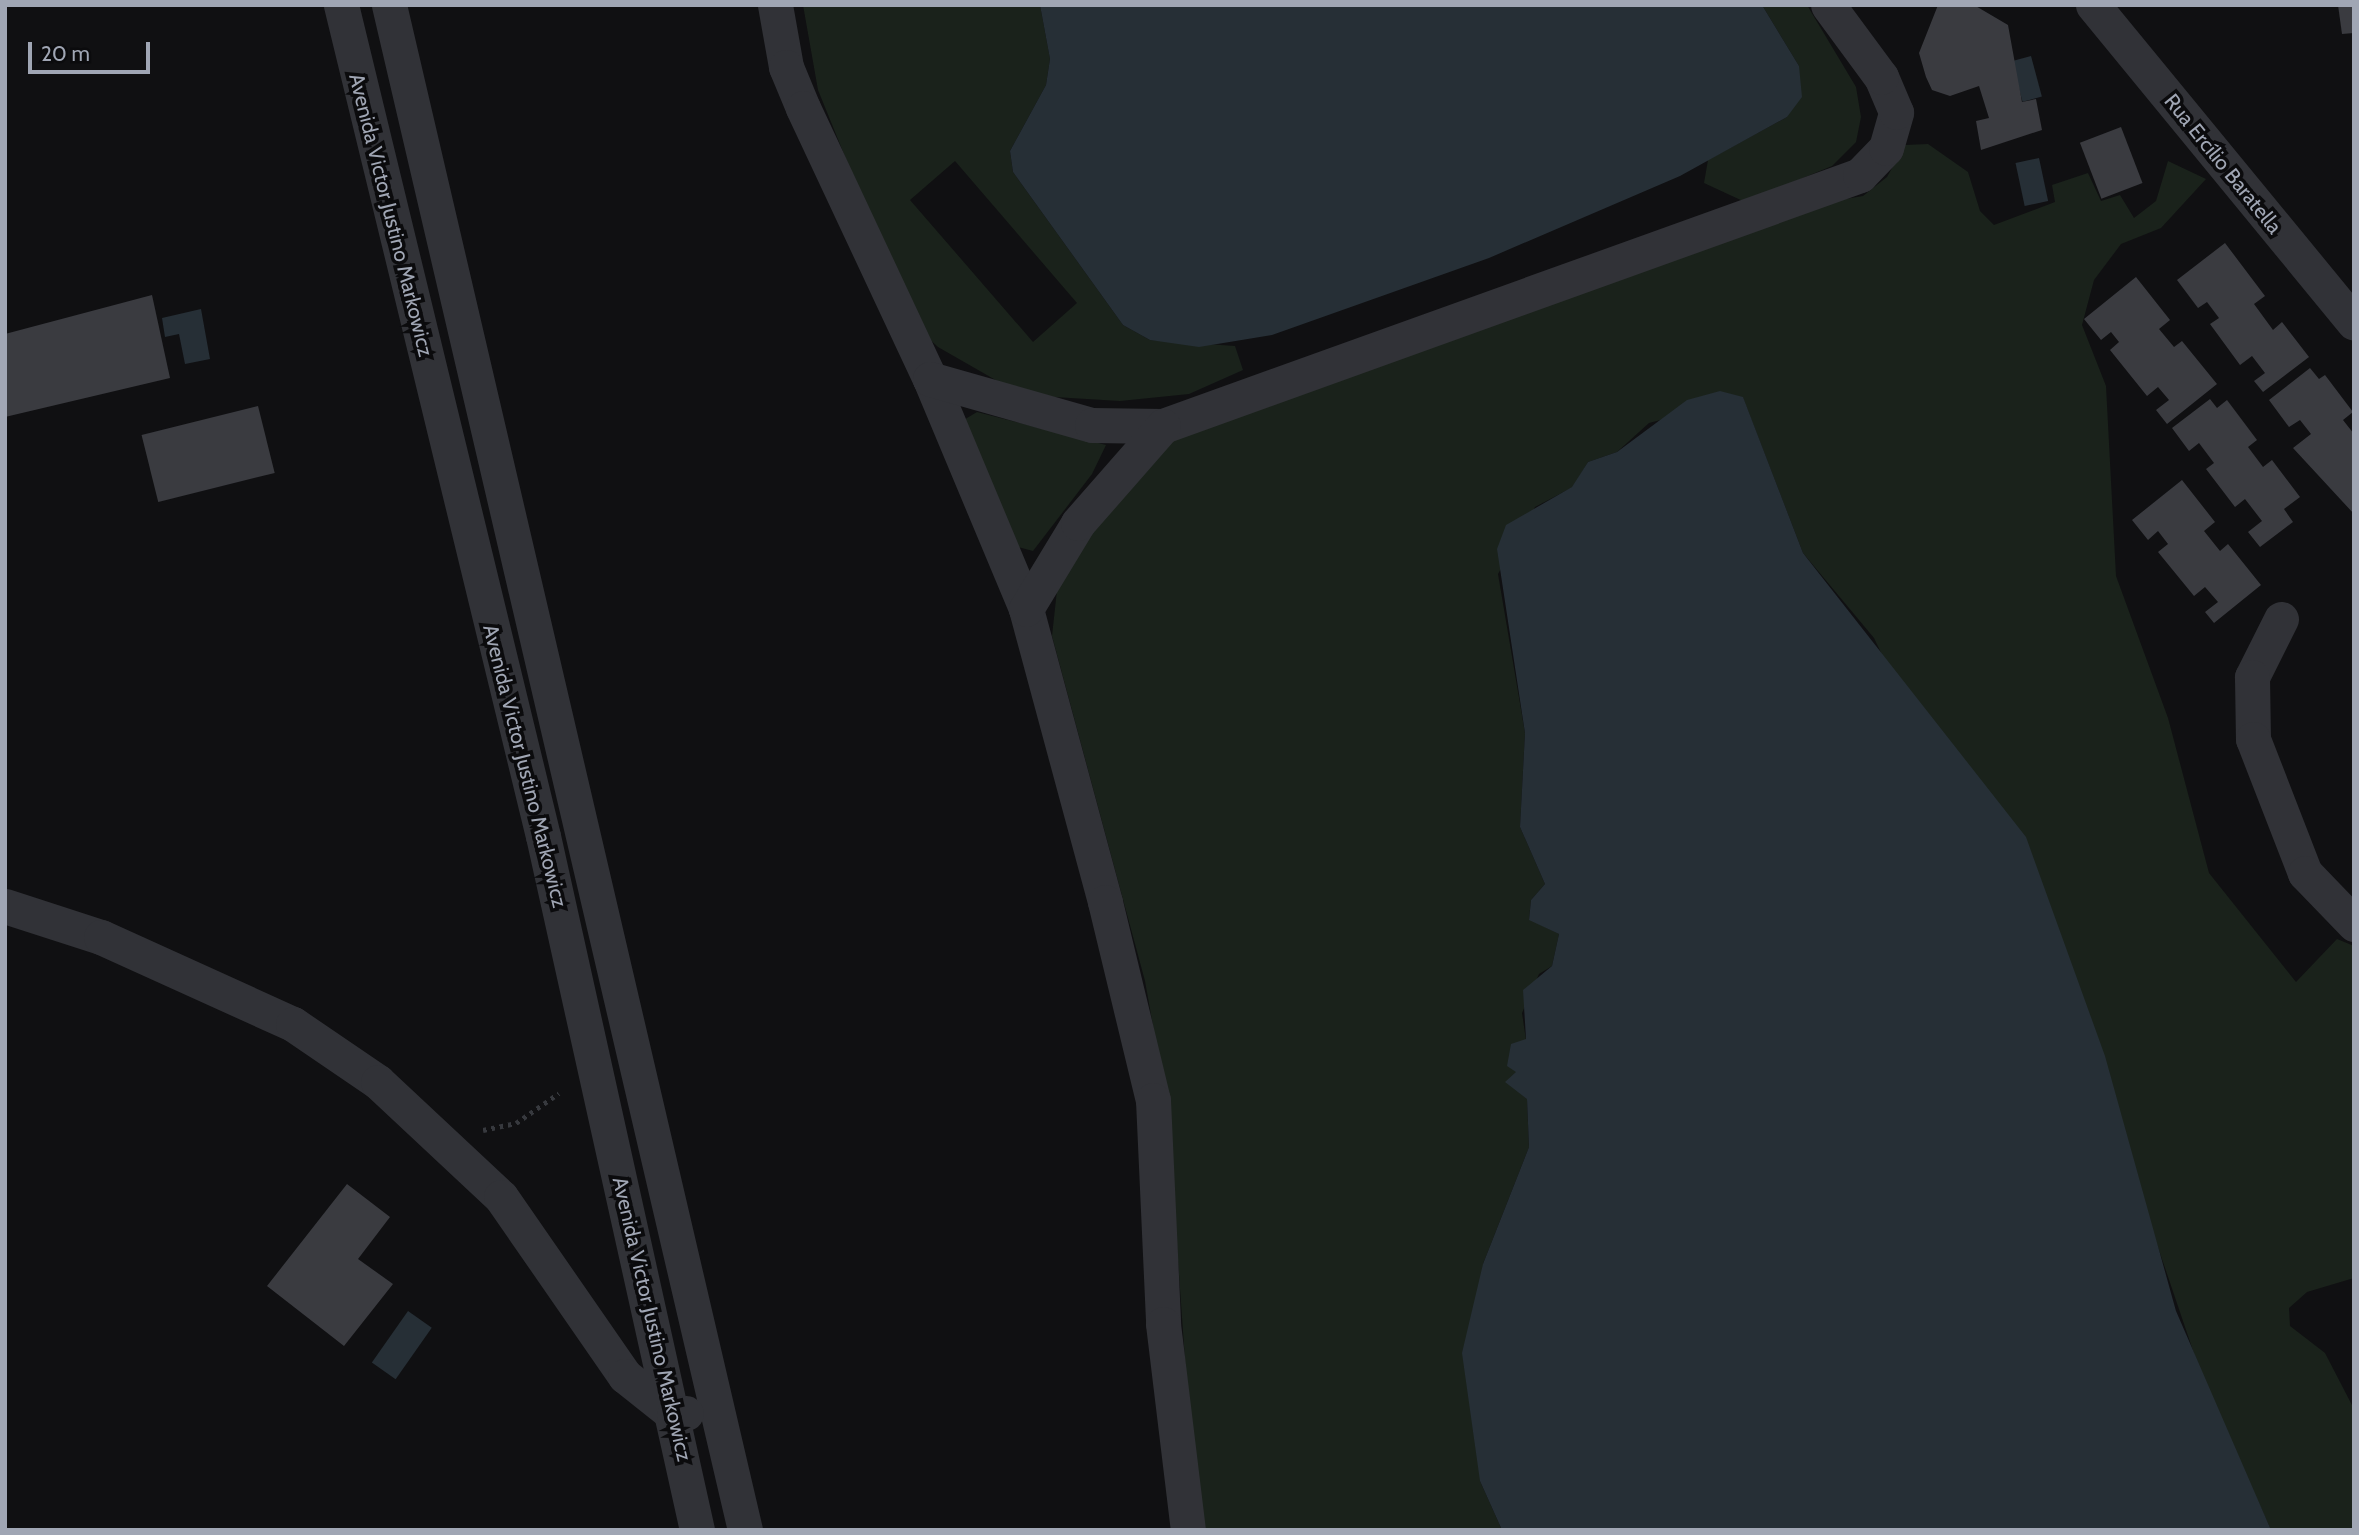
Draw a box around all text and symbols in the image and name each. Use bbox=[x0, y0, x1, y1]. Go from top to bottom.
scale bar bbox=[32, 28, 154, 72]
text: 20 m bbox=[41, 41, 90, 66]
street label: Avenida Victor Justino Markowicz bbox=[344, 71, 438, 359]
street label: Rua Ercílio Baratella bbox=[2159, 89, 2287, 239]
street label: Avenida Victor Justino Markowicz bbox=[478, 622, 572, 910]
street label: Avenida Victor Justino Markowicz bbox=[607, 1174, 697, 1464]

